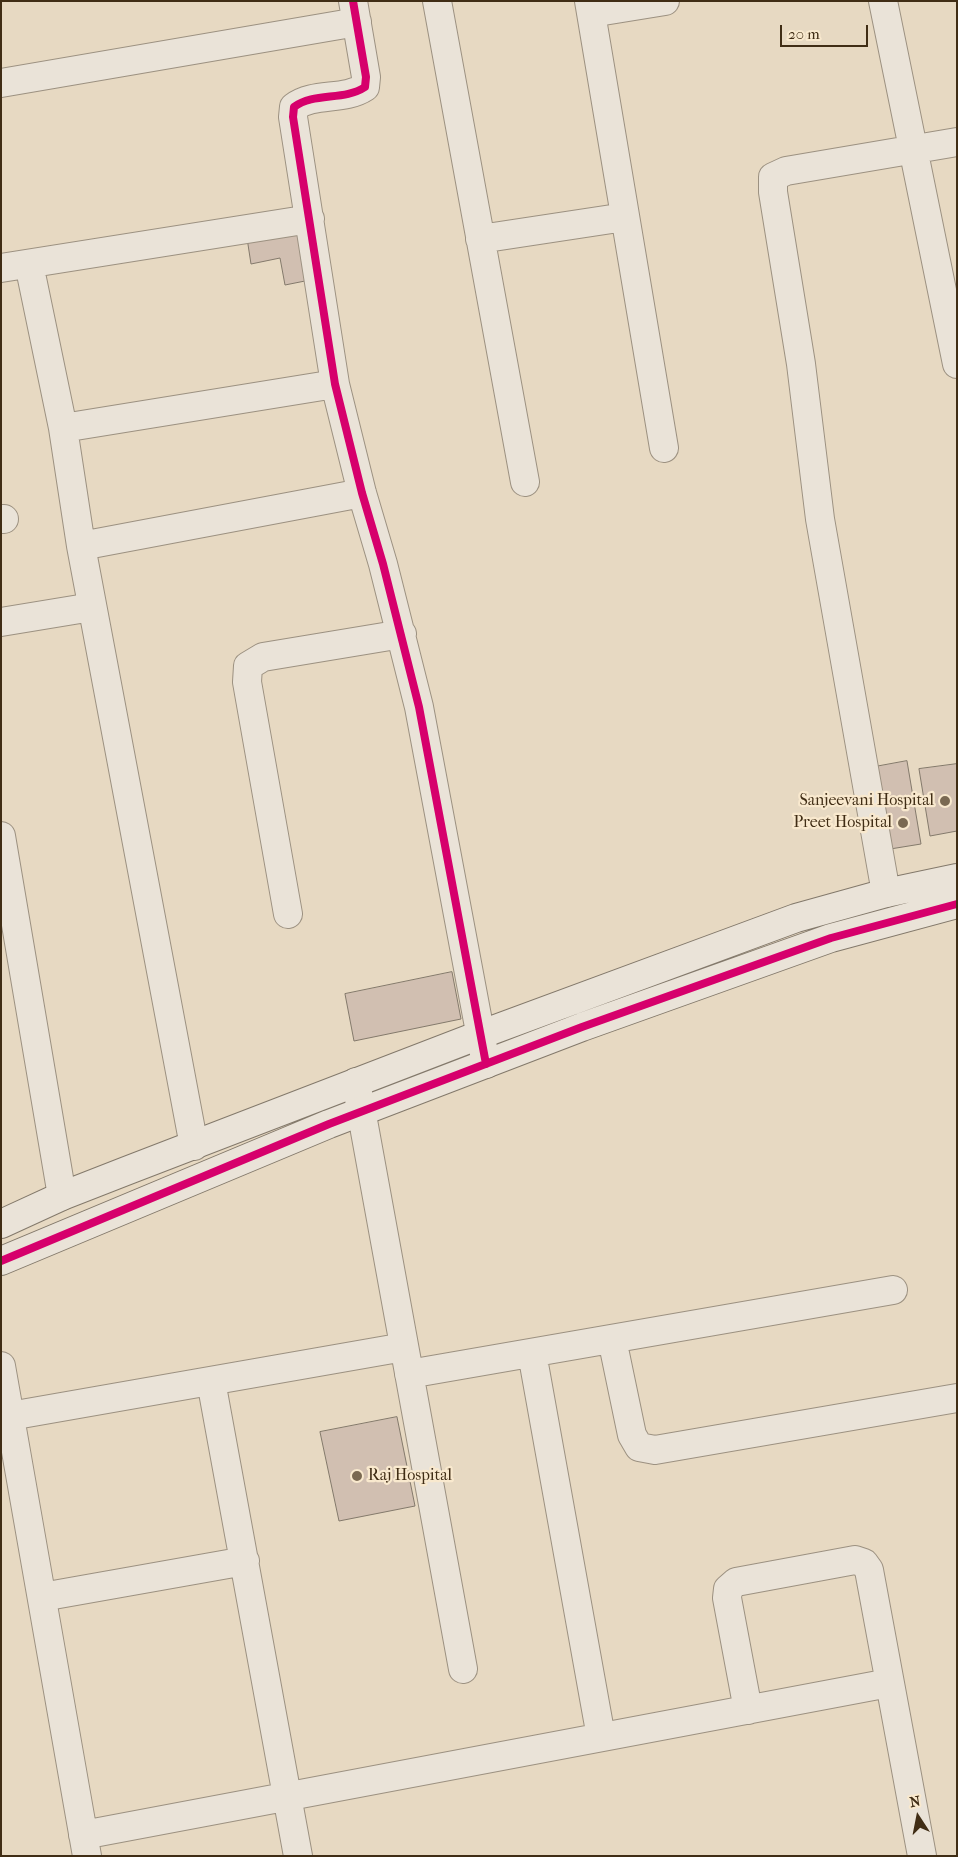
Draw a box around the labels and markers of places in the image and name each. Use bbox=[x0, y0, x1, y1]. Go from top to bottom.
place label: Sanjeevani Hospital bbox=[799, 791, 934, 811]
marker: Sanjeevani Hospital bbox=[938, 794, 952, 808]
place label: Preet Hospital bbox=[793, 813, 892, 833]
marker: Preet Hospital bbox=[896, 816, 910, 830]
place label: Raj Hospital bbox=[368, 1466, 452, 1486]
marker: Raj Hospital bbox=[350, 1469, 364, 1483]

